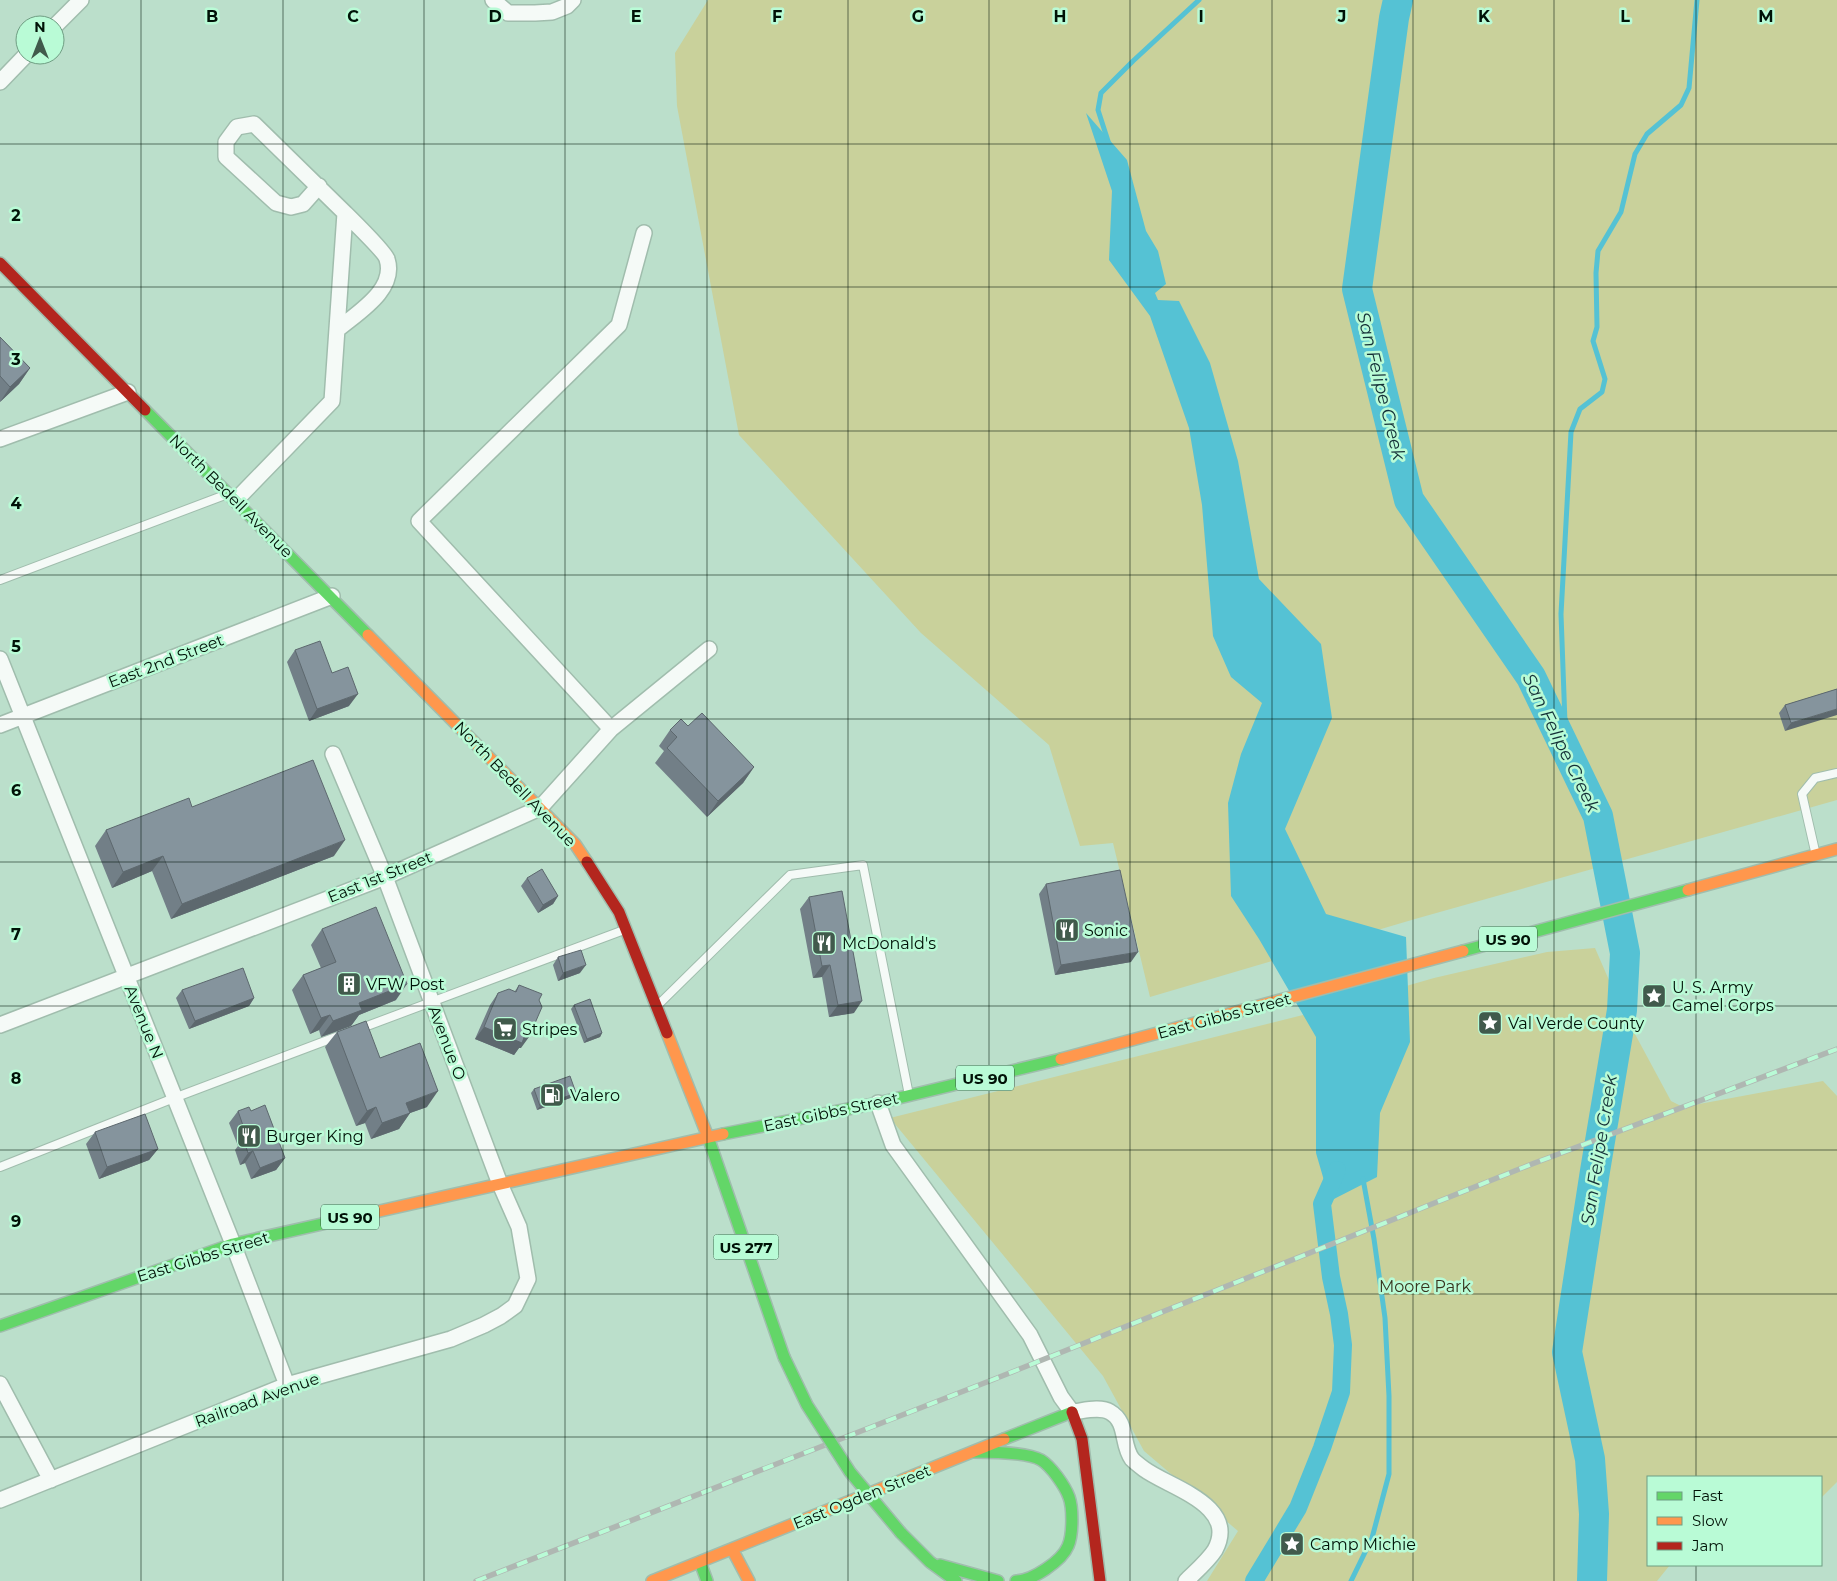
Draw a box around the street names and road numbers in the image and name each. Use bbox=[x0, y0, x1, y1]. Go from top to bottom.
street label: North Bedell Avenue bbox=[165, 430, 297, 562]
street label: East 2nd Street bbox=[106, 630, 227, 692]
street label: North Bedell Avenue bbox=[450, 717, 580, 851]
street label: East 1st Street bbox=[325, 847, 436, 907]
road number: US 90 bbox=[1479, 926, 1537, 952]
street label: Avenue N bbox=[121, 982, 167, 1062]
street label: East Gibbs Street bbox=[1155, 989, 1293, 1043]
street label: Avenue O bbox=[424, 1003, 470, 1083]
road number: US 90 bbox=[956, 1066, 1014, 1090]
street label: East Gibbs Street bbox=[762, 1088, 901, 1136]
road number: US 90 bbox=[321, 1204, 379, 1230]
street label: East Gibbs Street bbox=[135, 1228, 272, 1286]
road number: US 277 bbox=[714, 1234, 778, 1260]
street label: Railroad Avenue bbox=[192, 1369, 322, 1431]
street label: East Ogden Street bbox=[790, 1461, 934, 1533]

